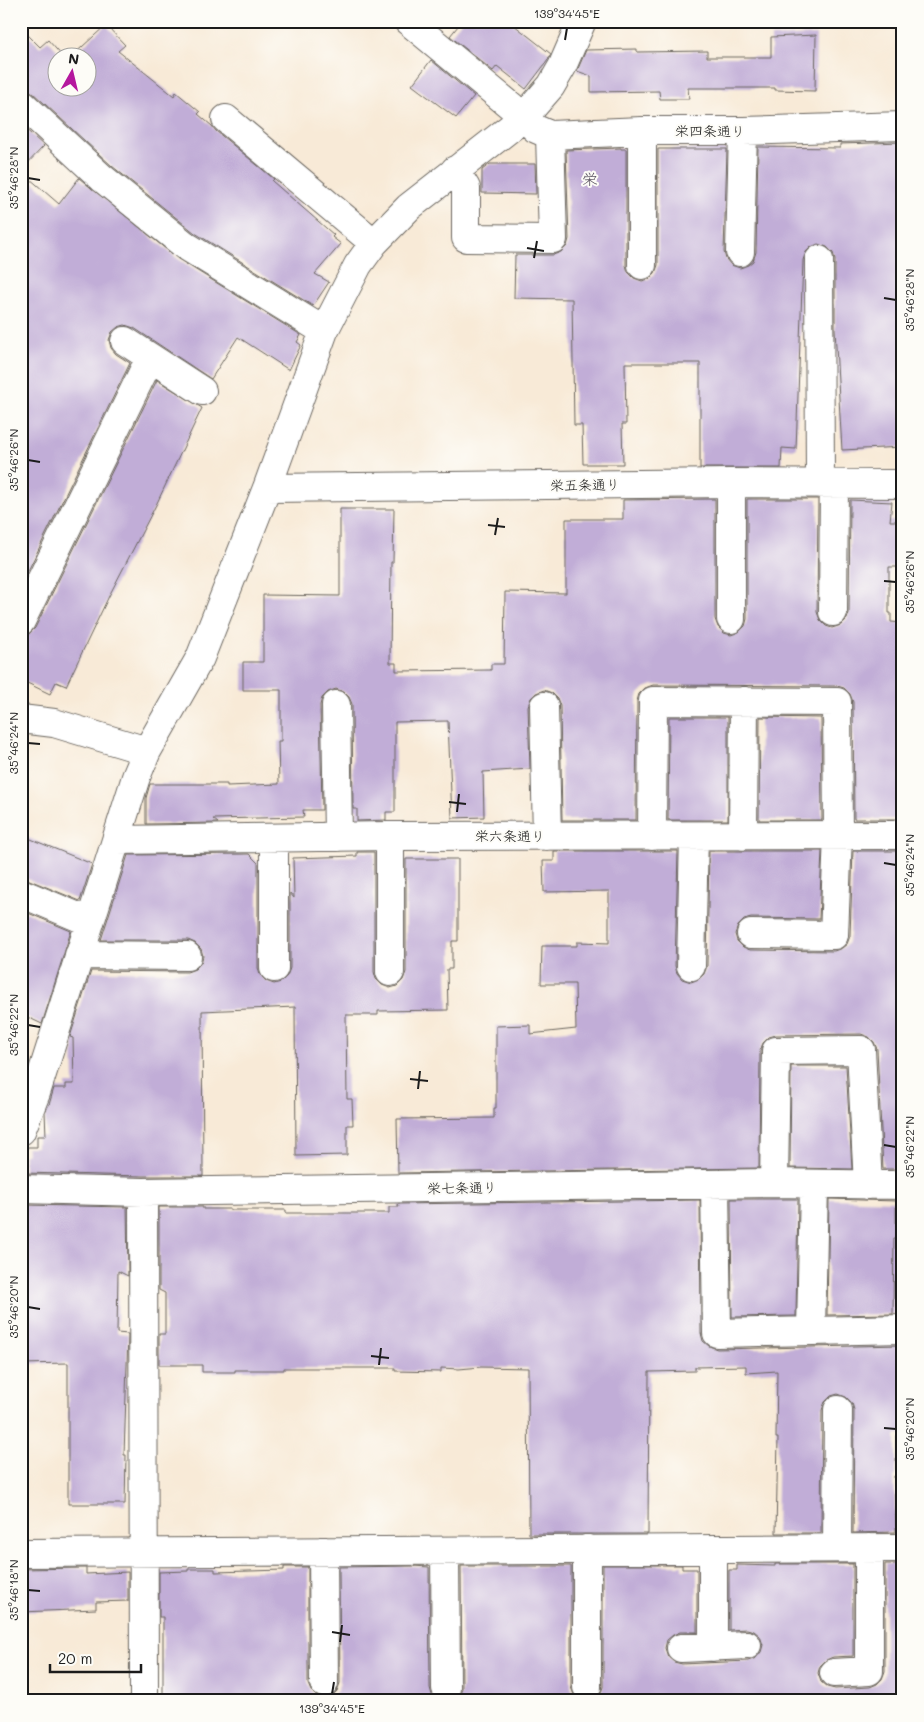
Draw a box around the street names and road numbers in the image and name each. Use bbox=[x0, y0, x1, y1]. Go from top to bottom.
street label: 栄四条通り bbox=[675, 121, 745, 140]
street label: 栄五条通り bbox=[550, 474, 620, 495]
street label: 栄六条通り bbox=[475, 826, 545, 845]
street label: 栄七条通り bbox=[427, 1177, 497, 1198]

